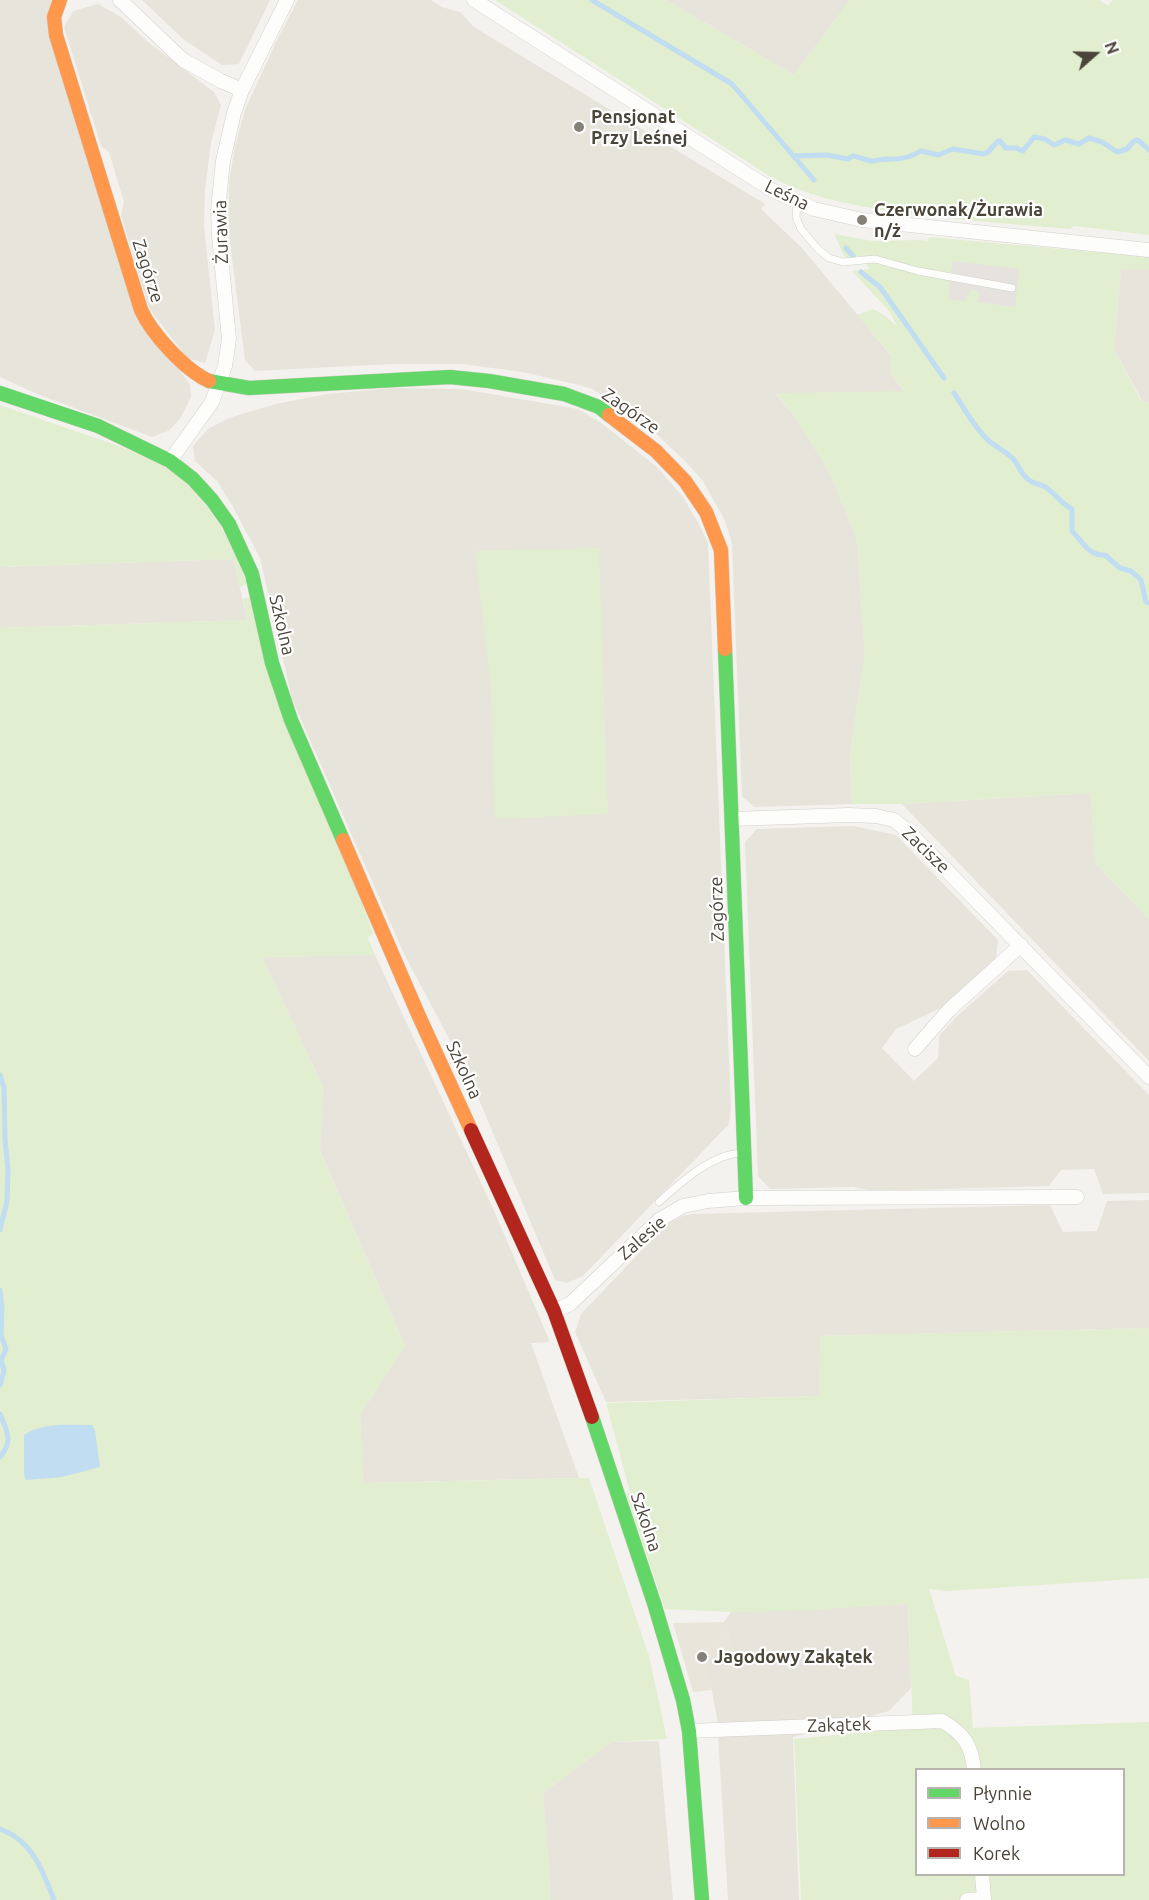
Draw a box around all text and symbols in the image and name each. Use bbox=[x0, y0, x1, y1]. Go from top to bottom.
north arrow bbox=[1065, 24, 1125, 84]
text: N bbox=[1101, 39, 1122, 57]
place label: Pensjonat Przy Leśnej bbox=[591, 106, 688, 148]
marker: Pensjonat Przy Leśnej bbox=[572, 120, 586, 134]
street label: Leśna bbox=[761, 175, 813, 215]
place label: Czerwonak/Żurawia n/ż bbox=[874, 199, 1043, 242]
street label: Żurawia bbox=[209, 200, 233, 264]
marker: Czerwonak/Żurawia n/ż bbox=[855, 213, 869, 227]
street label: Zagórze bbox=[128, 237, 168, 305]
street label: Zagórze bbox=[598, 383, 664, 439]
street label: Szkolna bbox=[265, 593, 299, 657]
street label: Zacisze bbox=[898, 822, 954, 878]
street label: Zagórze bbox=[705, 876, 729, 942]
street label: Szkolna bbox=[441, 1038, 487, 1102]
street label: Zalesie bbox=[614, 1211, 670, 1265]
street label: Szkolna bbox=[626, 1490, 666, 1554]
place label: Jagodowy Zakątek bbox=[714, 1646, 873, 1668]
marker: Jagodowy Zakątek bbox=[695, 1650, 709, 1664]
street label: Zakątek bbox=[807, 1713, 871, 1737]
legend bbox=[915, 1768, 1125, 1876]
text: Płynnie bbox=[973, 1783, 1032, 1803]
text: Wolno bbox=[973, 1813, 1025, 1833]
text: Korek bbox=[973, 1843, 1020, 1863]

